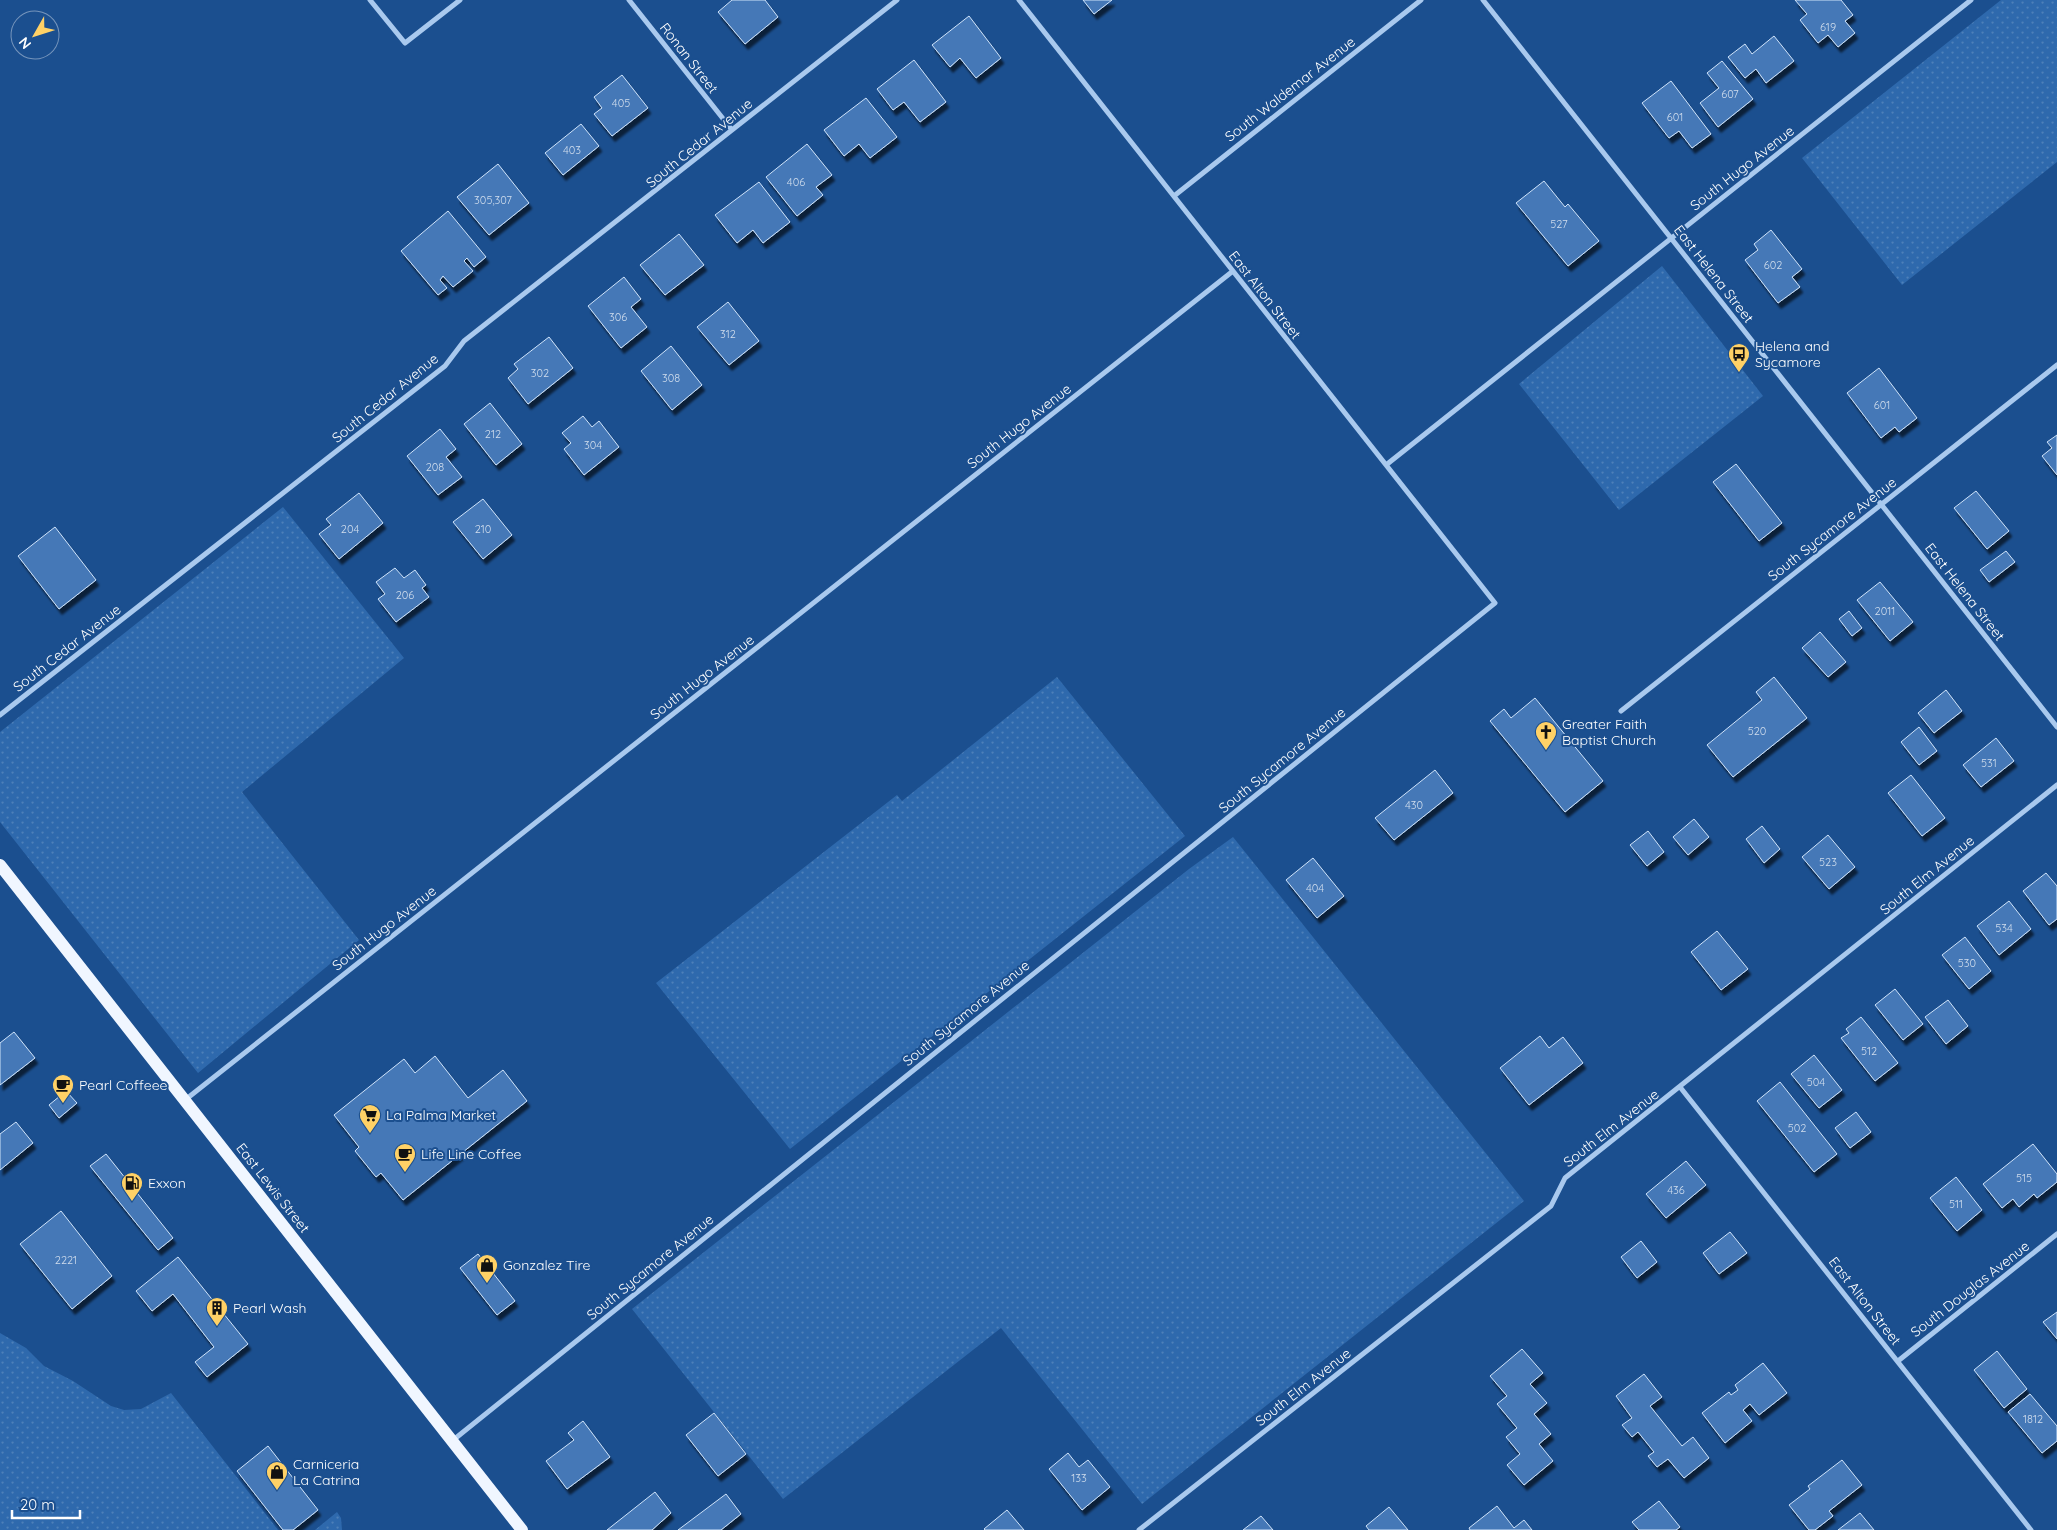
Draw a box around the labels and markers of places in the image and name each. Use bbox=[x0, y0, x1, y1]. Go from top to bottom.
place label: Helena and Sycamore bbox=[1755, 337, 1829, 371]
bus stop icon: Helena and Sycamore bbox=[1727, 342, 1751, 373]
place label: Greater Faith Baptist Church bbox=[1562, 715, 1656, 749]
church icon: Greater Faith Baptist Church bbox=[1534, 720, 1558, 751]
cafe icon: Pearl Coffeee bbox=[51, 1073, 75, 1104]
place label: Pearl Coffeee bbox=[79, 1076, 168, 1094]
supermarket icon: La Palma Market bbox=[358, 1103, 382, 1134]
place label: La Palma Market bbox=[386, 1106, 496, 1124]
cafe icon: Life Line Coffee bbox=[393, 1142, 417, 1173]
place label: Life Line Coffee bbox=[421, 1145, 522, 1163]
fuel station icon: Exxon bbox=[120, 1171, 144, 1202]
place label: Exxon bbox=[148, 1174, 186, 1192]
shop icon: Gonzalez Tire bbox=[475, 1253, 499, 1284]
place label: Gonzalez Tire bbox=[503, 1256, 591, 1274]
building icon: Pearl Wash bbox=[205, 1296, 229, 1327]
place label: Pearl Wash bbox=[233, 1299, 307, 1317]
place label: Carniceria La Catrina bbox=[293, 1455, 360, 1489]
shop icon: Carniceria La Catrina bbox=[265, 1460, 289, 1491]

